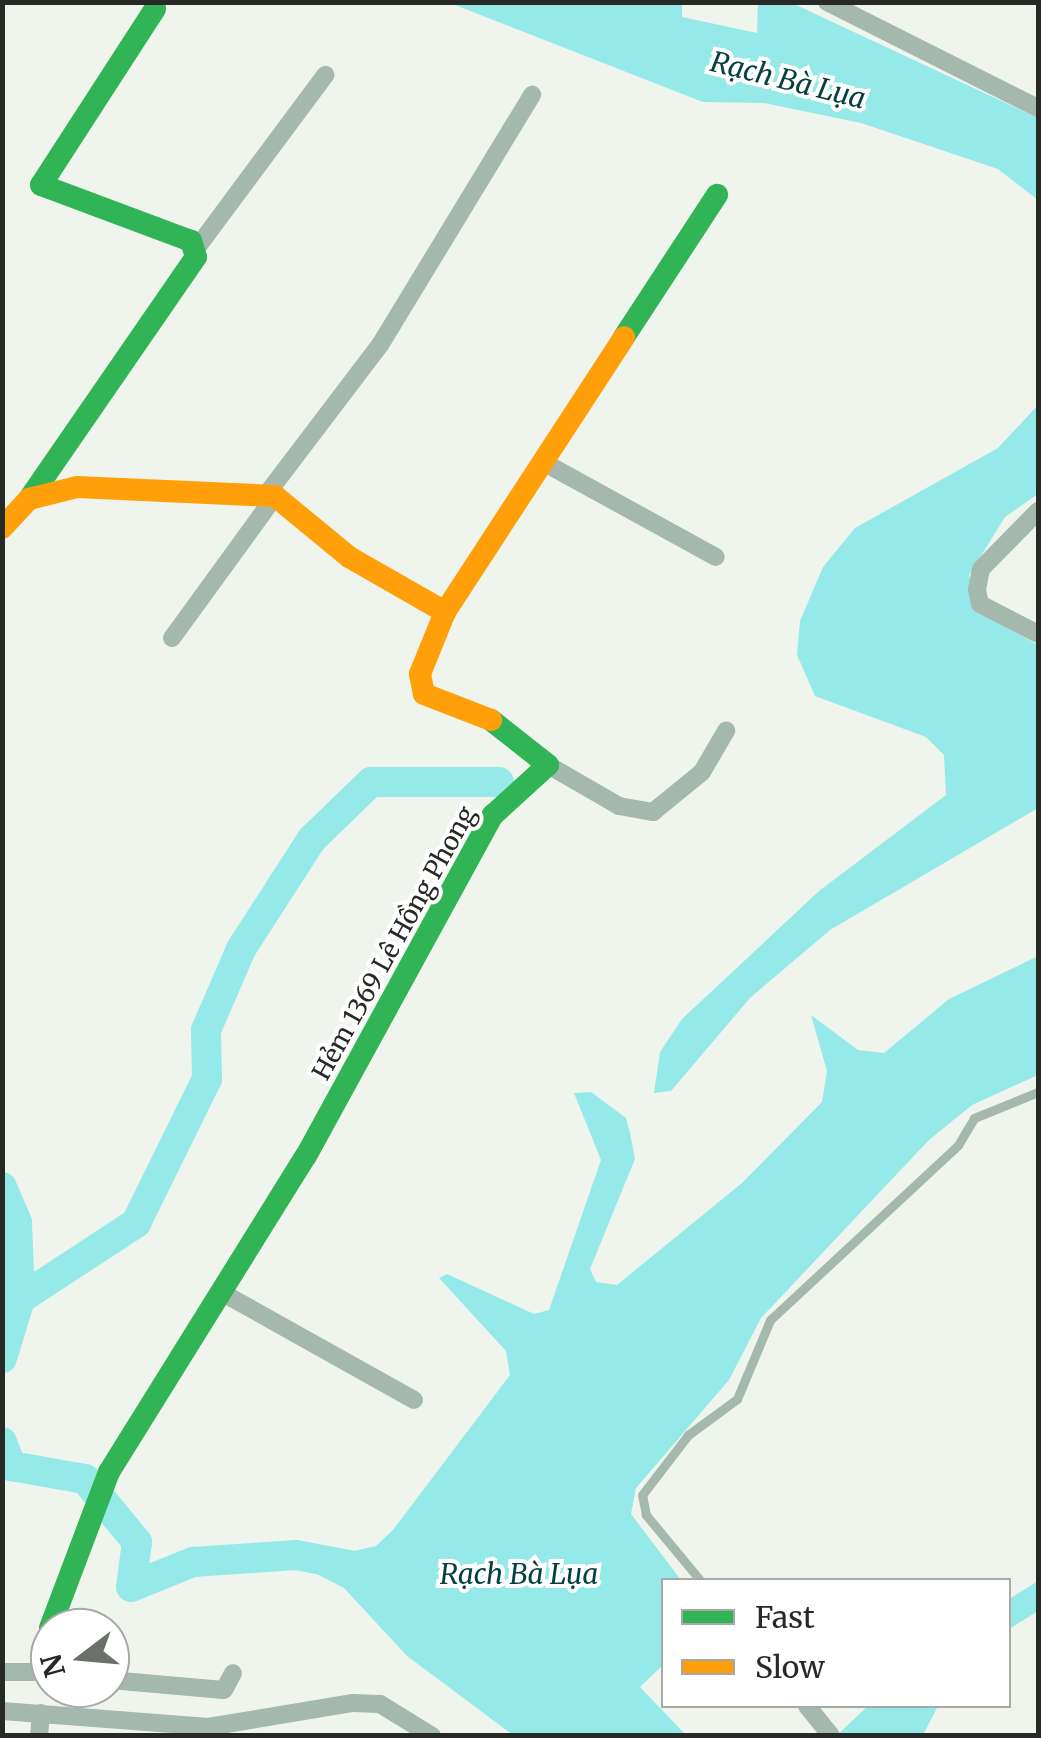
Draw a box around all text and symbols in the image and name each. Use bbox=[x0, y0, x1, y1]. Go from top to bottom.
water label: Rạch Bà Lụa bbox=[707, 45, 869, 115]
street label: Hẻm 1369 Lê Hồng Phong bbox=[306, 801, 482, 1085]
water label: Rạch Bà Lụa bbox=[440, 1557, 598, 1591]
legend bbox=[661, 1578, 1011, 1708]
text: Fast bbox=[755, 1598, 815, 1636]
north arrow bbox=[30, 1608, 130, 1708]
text: Slow bbox=[755, 1648, 825, 1686]
text: N bbox=[33, 1650, 73, 1681]

